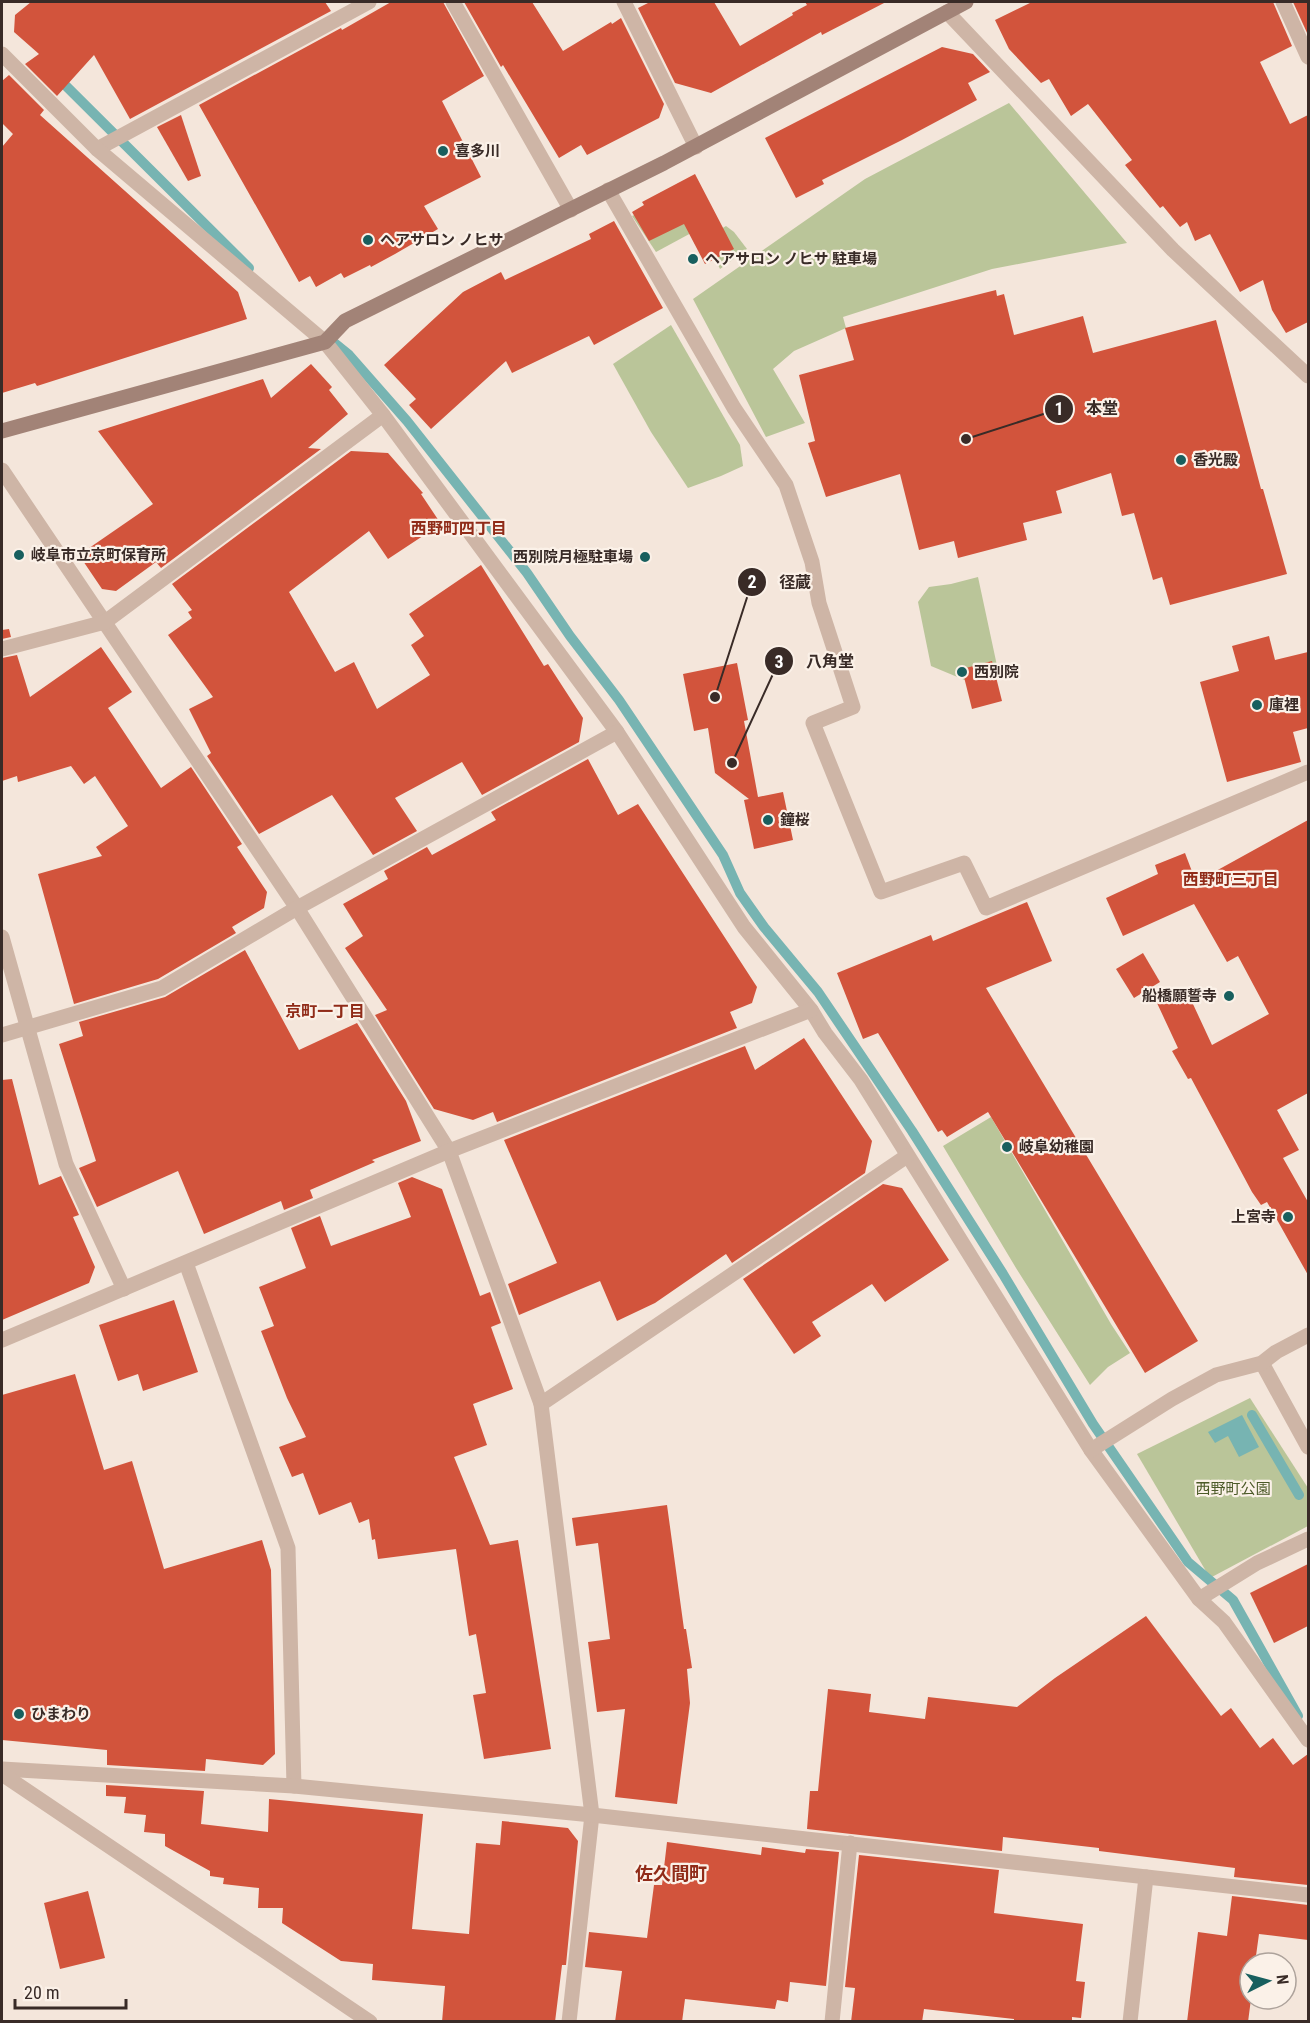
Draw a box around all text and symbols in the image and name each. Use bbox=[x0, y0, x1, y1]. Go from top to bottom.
place label: 喜多川 bbox=[455, 142, 500, 160]
marker: 喜多川 bbox=[436, 144, 450, 158]
place label: ヘアサロン ノヒサ bbox=[380, 231, 503, 249]
marker: ヘアサロン ノヒサ bbox=[361, 233, 375, 247]
place label: ヘアサロン ノヒサ 駐車場 bbox=[705, 250, 877, 268]
marker: ヘアサロン ノヒサ 駐車場 bbox=[686, 252, 700, 266]
callout: 本堂 bbox=[1044, 392, 1130, 426]
text: 1 bbox=[1054, 398, 1064, 419]
text: 本堂 bbox=[1086, 399, 1118, 418]
place label: 香光殿 bbox=[1193, 451, 1238, 469]
marker: 香光殿 bbox=[1174, 453, 1188, 467]
district label: 西野町四丁目 bbox=[411, 519, 507, 538]
place label: 岐阜市立京町保育所 bbox=[31, 546, 166, 564]
marker: 岐阜市立京町保育所 bbox=[12, 548, 26, 562]
place label: 西別院月極駐車場 bbox=[513, 548, 633, 566]
marker: 西別院月極駐車場 bbox=[638, 550, 652, 564]
callout: 径蔵 bbox=[737, 565, 823, 599]
text: 2 bbox=[747, 571, 757, 592]
text: 径蔵 bbox=[779, 573, 811, 592]
callout: 八角堂 bbox=[764, 644, 866, 678]
text: 3 bbox=[774, 651, 784, 672]
text: 八角堂 bbox=[806, 652, 854, 671]
place label: 西別院 bbox=[974, 663, 1019, 681]
marker: 西別院 bbox=[955, 665, 969, 679]
place label: 庫裡 bbox=[1269, 696, 1299, 714]
marker: 庫裡 bbox=[1250, 698, 1264, 712]
place label: 鐘桜 bbox=[780, 811, 810, 829]
marker: 鐘桜 bbox=[761, 813, 775, 827]
district label: 西野町三丁目 bbox=[1183, 870, 1279, 889]
place label: 船橋願誓寺 bbox=[1142, 987, 1217, 1005]
marker: 船橋願誓寺 bbox=[1222, 989, 1236, 1003]
district label: 京町一丁目 bbox=[285, 1002, 365, 1021]
place label: 岐阜幼稚園 bbox=[1019, 1138, 1094, 1156]
marker: 岐阜幼稚園 bbox=[1000, 1140, 1014, 1154]
place label: 上宮寺 bbox=[1231, 1208, 1276, 1226]
marker: 上宮寺 bbox=[1281, 1210, 1295, 1224]
park label: 西野町公園 bbox=[1195, 1480, 1271, 1498]
place label: ひまわり bbox=[31, 1705, 91, 1723]
marker: ひまわり bbox=[12, 1707, 26, 1721]
district label: 佐久間町 bbox=[635, 1863, 707, 1884]
north arrow bbox=[1238, 1951, 1298, 2011]
scale bar bbox=[15, 1972, 126, 2010]
text: N bbox=[1272, 1974, 1292, 1985]
text: 20 m bbox=[24, 1982, 59, 2003]

